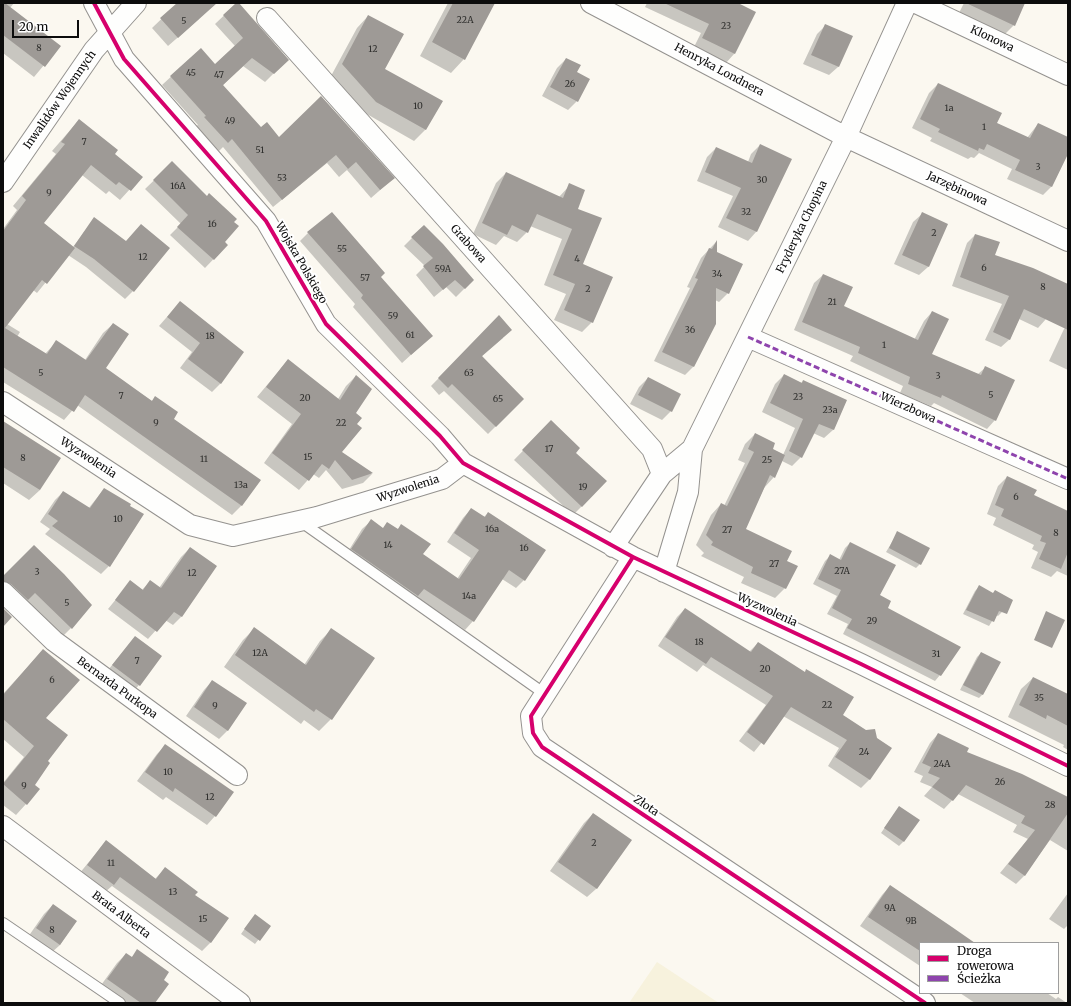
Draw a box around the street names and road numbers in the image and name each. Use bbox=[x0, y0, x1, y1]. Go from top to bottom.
street label: Klonowa bbox=[968, 23, 1016, 55]
street label: Henryka Londnera bbox=[672, 41, 766, 99]
street label: Inwalidów Wojennych bbox=[21, 48, 99, 152]
street label: Jarzębinowa bbox=[925, 169, 989, 209]
street label: Fryderyka Chopina bbox=[774, 179, 830, 275]
street label: Wojska Polskiego bbox=[272, 220, 330, 306]
street label: Grabowa bbox=[447, 222, 489, 266]
street label: Wierzbowa bbox=[878, 390, 938, 426]
street label: Wyzwolenia bbox=[57, 435, 119, 481]
street label: Wyzwolenia bbox=[375, 473, 441, 505]
street label: Wyzwolenia bbox=[735, 590, 799, 630]
street label: Bernarda Purkopa bbox=[74, 654, 160, 722]
street label: Złota bbox=[631, 793, 661, 819]
street label: Brata Alberta bbox=[89, 889, 153, 941]

